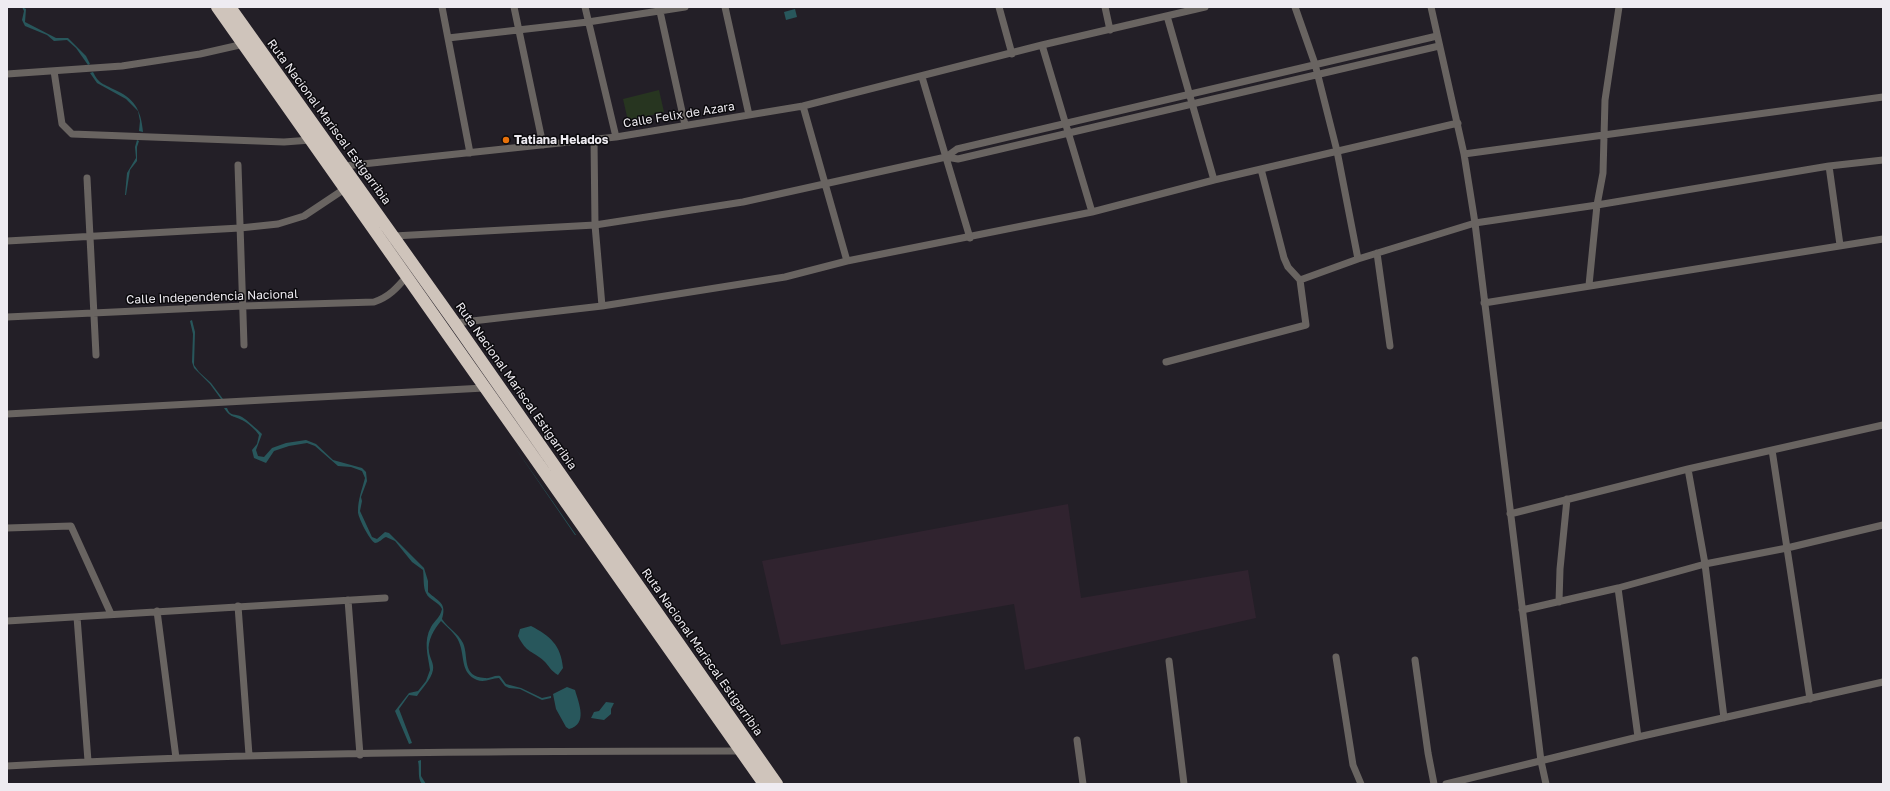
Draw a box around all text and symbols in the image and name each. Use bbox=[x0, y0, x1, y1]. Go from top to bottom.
street label: Ruta Nacional Mariscal Estigarribia bbox=[264, 36, 394, 208]
street label: Calle Felix de Azara bbox=[622, 99, 736, 131]
place label: Tatiana Helados bbox=[514, 133, 609, 147]
marker: Tatiana Helados bbox=[501, 135, 511, 145]
street label: Calle Independencia Nacional bbox=[126, 287, 298, 307]
street label: Ruta Nacional Mariscal Estigarribia bbox=[452, 300, 580, 472]
street label: Ruta Nacional Mariscal Estigarribia bbox=[638, 566, 766, 738]

